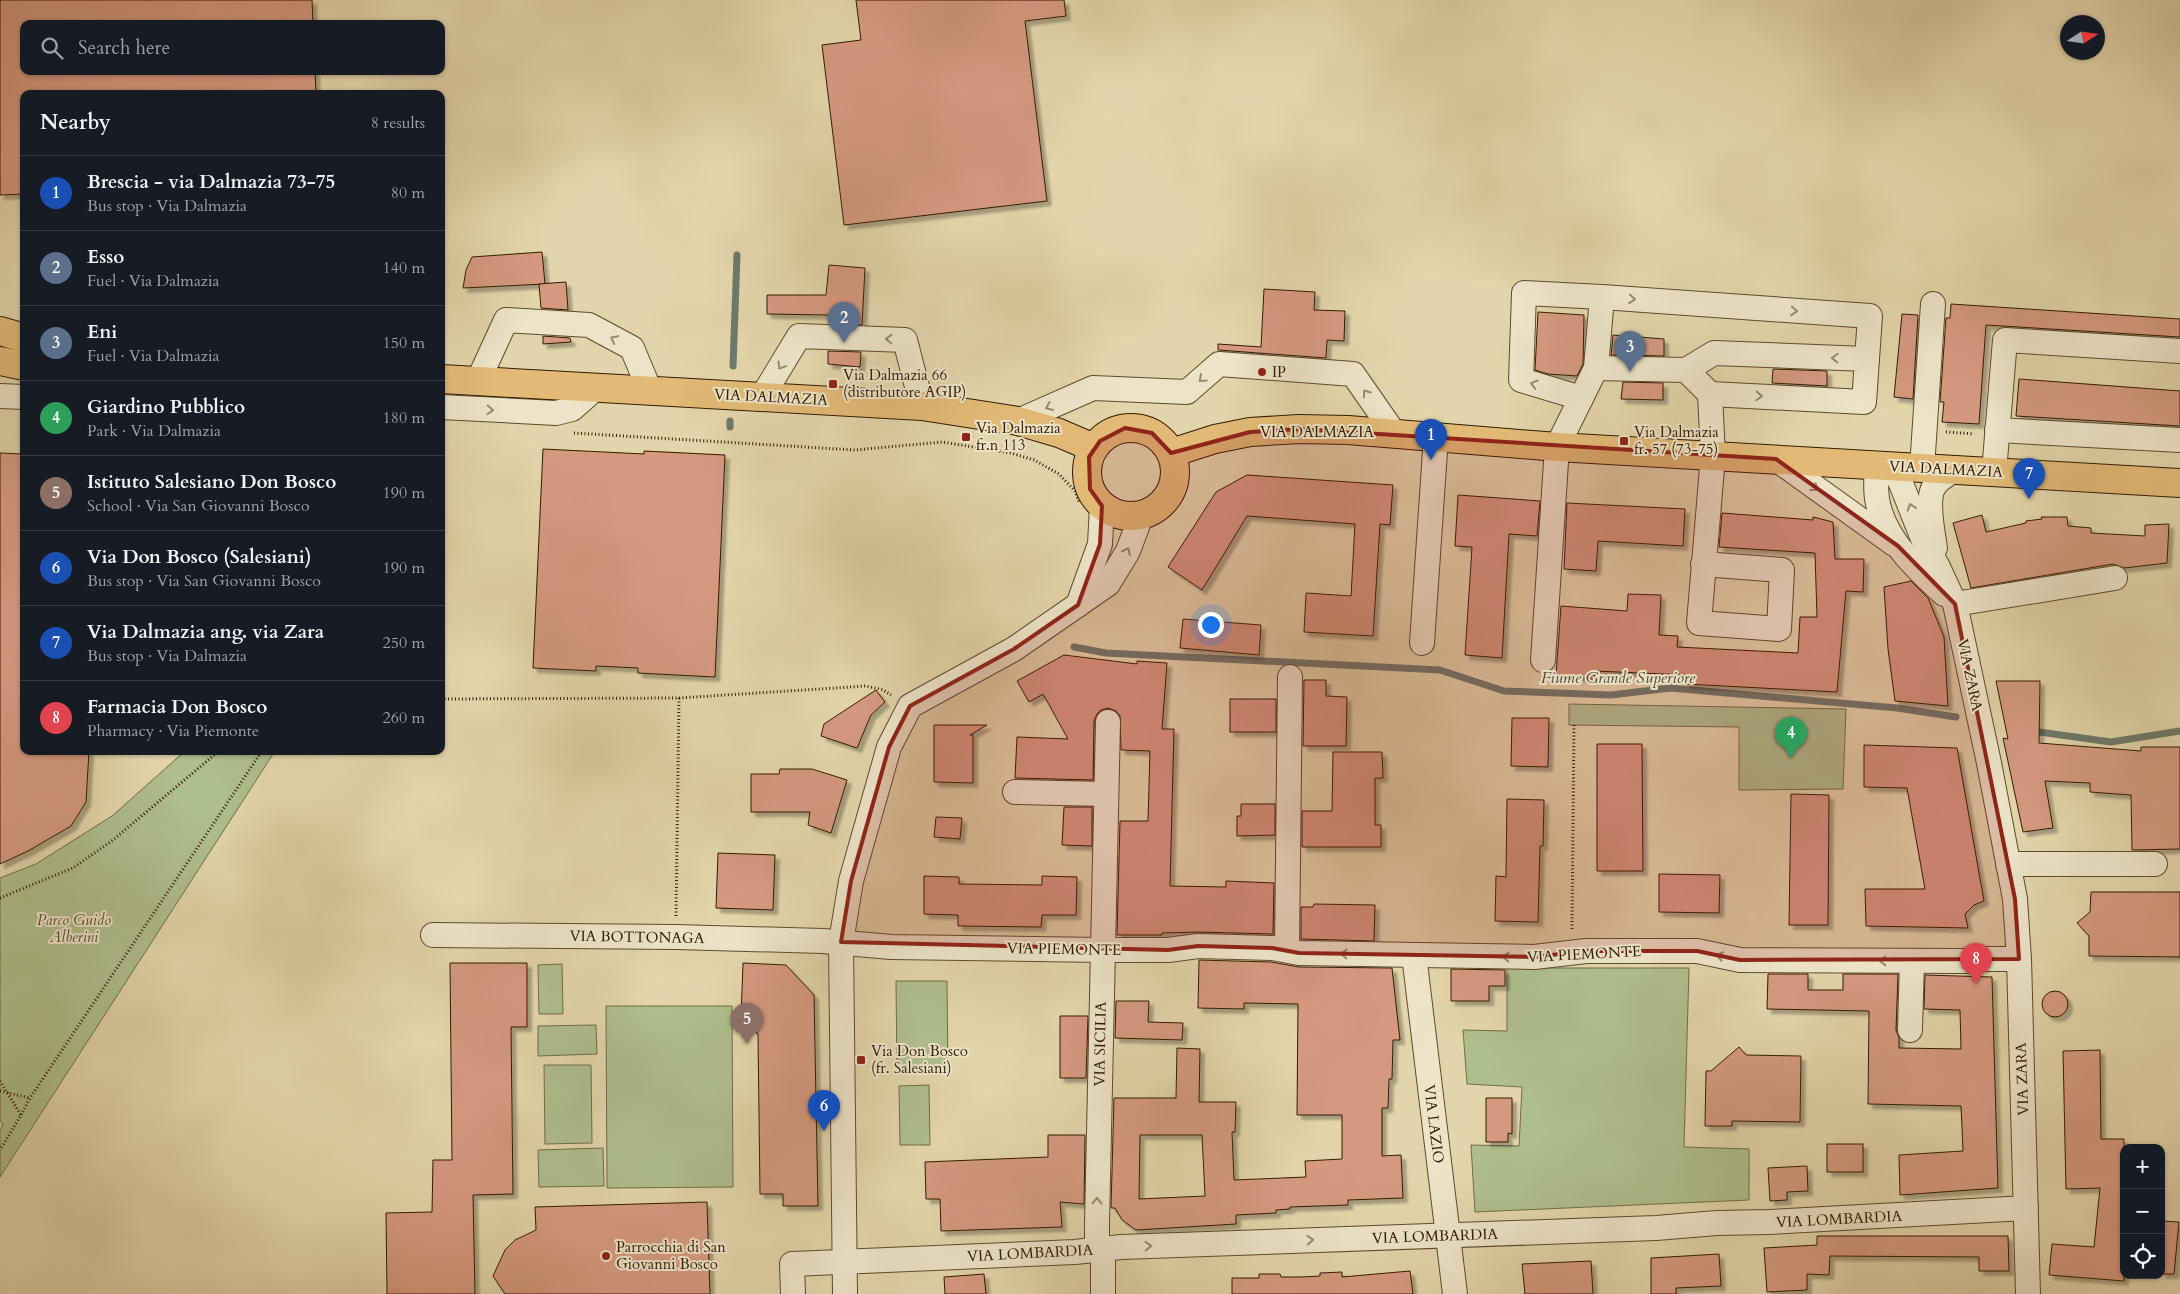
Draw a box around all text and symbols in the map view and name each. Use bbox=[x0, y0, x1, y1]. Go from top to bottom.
north arrow bbox=[2060, 15, 2105, 60]
search box bbox=[20, 20, 445, 75]
icon: search bbox=[38, 34, 66, 62]
text: Search here bbox=[78, 35, 170, 61]
text: Nearby bbox=[40, 108, 111, 137]
text: 8 results bbox=[371, 112, 425, 134]
text: Brescia - via Dalmazia 73-75 bbox=[87, 169, 335, 195]
text: 1 bbox=[52, 182, 60, 204]
text: 80 m bbox=[391, 182, 425, 204]
text: Bus stop · Via Dalmazia bbox=[87, 195, 247, 217]
text: Esso bbox=[87, 244, 124, 270]
text: 2 bbox=[52, 257, 60, 279]
text: 140 m bbox=[383, 257, 425, 279]
text: Fuel · Via Dalmazia bbox=[87, 270, 219, 292]
one-way arrow bbox=[1628, 294, 1636, 305]
pin: 2 bbox=[828, 302, 860, 343]
one-way arrow bbox=[1791, 305, 1799, 316]
text: Eni bbox=[87, 319, 117, 345]
pin: 3 bbox=[1614, 331, 1646, 372]
text: 3 bbox=[52, 332, 60, 354]
text: 150 m bbox=[383, 332, 425, 354]
one-way arrow bbox=[885, 334, 893, 345]
one-way arrow bbox=[610, 335, 619, 345]
text: Fuel · Via Dalmazia bbox=[87, 345, 219, 367]
one-way arrow bbox=[1831, 352, 1839, 363]
one-way arrow bbox=[778, 361, 787, 370]
place label: IP bbox=[1272, 362, 1286, 382]
place label: Via Dalmazia 66 (distributore AGIP) bbox=[843, 365, 966, 402]
marker: IP bbox=[1256, 366, 1268, 378]
one-way arrow bbox=[1199, 373, 1208, 382]
marker: Via Dalmazia 66 (distributore AGIP) bbox=[827, 378, 839, 390]
one-way arrow bbox=[1530, 380, 1539, 390]
street label: VIA DALMAZIA bbox=[714, 384, 829, 410]
one-way arrow bbox=[1363, 389, 1372, 399]
one-way arrow bbox=[1755, 391, 1763, 402]
text: Giardino Pubblico bbox=[87, 394, 245, 420]
one-way arrow bbox=[1045, 401, 1054, 412]
one-way arrow bbox=[486, 404, 494, 415]
text: 4 bbox=[52, 407, 60, 429]
text: 180 m bbox=[383, 407, 425, 429]
place label: Via Dalmazia fr.n 113 bbox=[976, 418, 1061, 455]
pin: 1 bbox=[1415, 419, 1447, 460]
text: Park · Via Dalmazia bbox=[87, 420, 221, 442]
street label: VIA DALMAZIA bbox=[1260, 422, 1374, 442]
place label: Via Dalmazia fr. 57 (73-75) bbox=[1634, 422, 1719, 459]
marker: Via Dalmazia fr.n 113 bbox=[960, 431, 972, 443]
marker: Via Dalmazia fr. 57 (73-75) bbox=[1618, 435, 1630, 447]
street label: VIA DALMAZIA bbox=[1889, 456, 2004, 482]
pin: 7 bbox=[2013, 458, 2045, 499]
text: Istituto Salesiano Don Bosco bbox=[87, 469, 336, 495]
text: 5 bbox=[52, 482, 60, 504]
text: 190 m bbox=[383, 482, 425, 504]
one-way arrow bbox=[1809, 482, 1819, 491]
text: School · Via San Giovanni Bosco bbox=[87, 495, 310, 517]
one-way arrow bbox=[1906, 504, 1916, 512]
text: Via Don Bosco (Salesiani) bbox=[87, 544, 311, 570]
one-way arrow bbox=[1121, 547, 1131, 556]
text: 6 bbox=[52, 557, 60, 579]
text: 190 m bbox=[383, 557, 425, 579]
text: Bus stop · Via San Giovanni Bosco bbox=[87, 570, 321, 592]
your location bbox=[1198, 612, 1224, 638]
text: Via Dalmazia ang. via Zara bbox=[87, 619, 324, 645]
text: 7 bbox=[52, 632, 60, 654]
text: 250 m bbox=[383, 632, 425, 654]
street label: VIA ZARA bbox=[1953, 637, 1987, 713]
text: Bus stop · Via Dalmazia bbox=[87, 645, 247, 667]
water label: Fiume Grande Superiore bbox=[1541, 667, 1696, 689]
text: Farmacia Don Bosco bbox=[87, 694, 267, 720]
text: 8 bbox=[52, 707, 60, 729]
text: 260 m bbox=[383, 707, 425, 729]
pin: 4 bbox=[1775, 717, 1807, 758]
text: Pharmacy · Via Piemonte bbox=[87, 720, 259, 742]
park label: Parco Guido Alberini bbox=[37, 910, 111, 947]
street label: VIA BOTTONAGA bbox=[569, 926, 705, 948]
street label: VIA PIEMONTE bbox=[1007, 938, 1121, 960]
street label: VIA PIEMONTE bbox=[1526, 941, 1642, 967]
pin: 8 bbox=[1960, 943, 1992, 984]
one-way arrow bbox=[1339, 949, 1347, 959]
one-way arrow bbox=[1716, 951, 1725, 961]
one-way arrow bbox=[1502, 952, 1510, 962]
one-way arrow bbox=[1878, 956, 1886, 966]
street label: VIA SICILIA bbox=[1089, 1001, 1111, 1087]
pin: 5 bbox=[731, 1003, 763, 1044]
place label: Via Don Bosco (fr. Salesiani) bbox=[871, 1041, 968, 1078]
street label: VIA ZARA bbox=[2011, 1042, 2033, 1116]
marker: Via Don Bosco (fr. Salesiani) bbox=[855, 1054, 867, 1066]
street label: VIA LAZIO bbox=[1419, 1083, 1449, 1165]
pin: 6 bbox=[808, 1090, 840, 1131]
map controls bbox=[2120, 1144, 2165, 1279]
button: + bbox=[2120, 1144, 2165, 1189]
button: − bbox=[2120, 1189, 2165, 1234]
one-way arrow bbox=[1092, 1197, 1102, 1204]
street label: VIA LOMBARDIA bbox=[1775, 1206, 1903, 1232]
street label: VIA LOMBARDIA bbox=[1372, 1224, 1499, 1248]
button: locate bbox=[2120, 1234, 2165, 1279]
one-way arrow bbox=[1306, 1235, 1314, 1245]
place label: Parrocchia di San Giovanni Bosco bbox=[616, 1237, 726, 1274]
street label: VIA LOMBARDIA bbox=[966, 1240, 1094, 1266]
one-way arrow bbox=[1144, 1240, 1152, 1251]
marker: Parrocchia di San Giovanni Bosco bbox=[600, 1250, 612, 1262]

